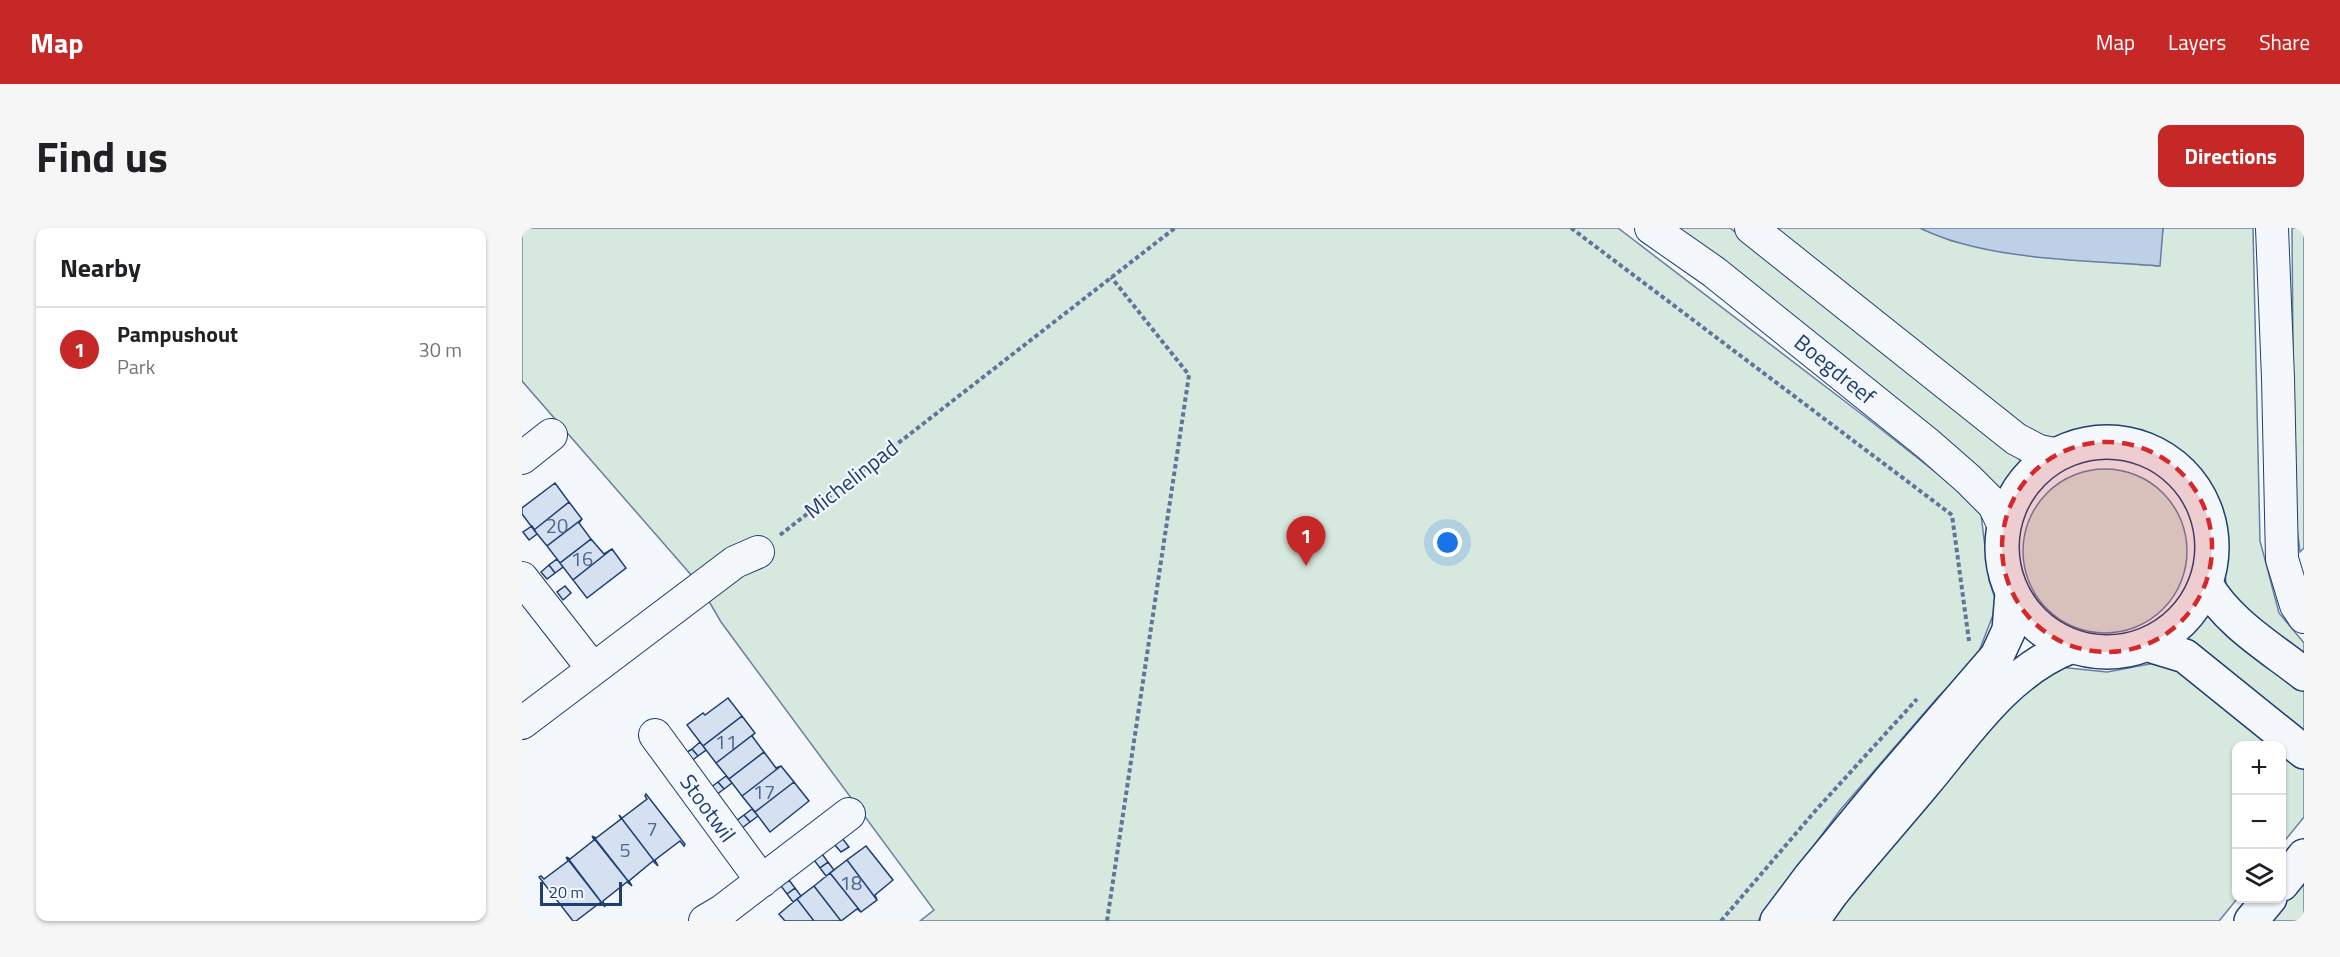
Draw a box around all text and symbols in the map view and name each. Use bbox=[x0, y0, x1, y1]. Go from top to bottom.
text: Map bbox=[30, 21, 84, 64]
text: Map bbox=[2096, 26, 2135, 58]
text: Layers bbox=[2168, 26, 2226, 58]
text: Share bbox=[2259, 26, 2310, 58]
text: Find us bbox=[36, 124, 168, 188]
button: Directions bbox=[2158, 125, 2304, 187]
text: Nearby bbox=[60, 248, 141, 287]
text: Pampushout bbox=[117, 317, 238, 351]
street label: Boegdreef bbox=[1787, 326, 1884, 413]
text: 1 bbox=[74, 334, 85, 365]
text: 30 m bbox=[418, 334, 462, 365]
text: Park bbox=[117, 351, 155, 382]
street label: Michelinpad bbox=[796, 431, 906, 527]
house number: 20 bbox=[546, 510, 568, 541]
pin: 1 bbox=[1286, 516, 1326, 566]
your location bbox=[1433, 528, 1462, 557]
house number: 16 bbox=[571, 543, 593, 574]
house number: 11 bbox=[715, 726, 737, 757]
map controls bbox=[2232, 741, 2286, 903]
button: + bbox=[2232, 741, 2286, 795]
street label: Stootwil bbox=[672, 767, 744, 849]
house number: 17 bbox=[753, 776, 775, 807]
button: − bbox=[2232, 795, 2286, 849]
house number: 7 bbox=[646, 813, 658, 844]
house number: 5 bbox=[619, 834, 631, 865]
button: layers bbox=[2232, 849, 2286, 903]
house number: 18 bbox=[840, 867, 862, 898]
scale bar bbox=[540, 879, 622, 906]
text: 20 m bbox=[549, 880, 584, 904]

